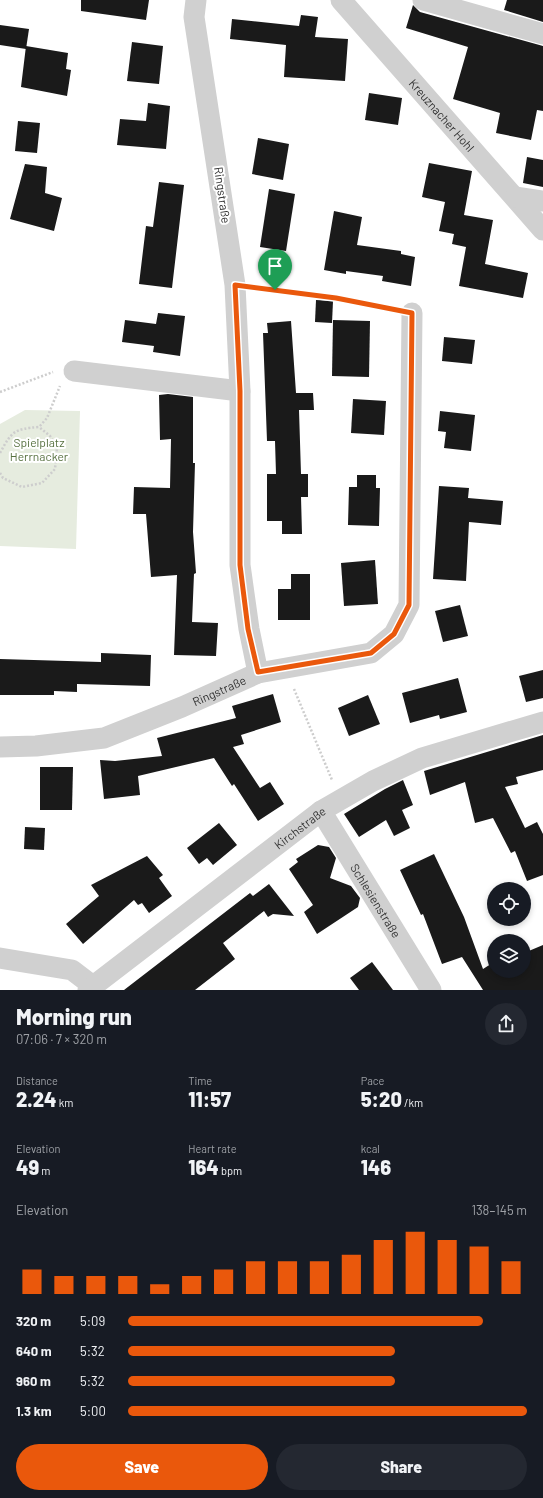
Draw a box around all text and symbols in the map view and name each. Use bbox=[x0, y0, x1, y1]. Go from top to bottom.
street label: Kreuznacher Hohl bbox=[406, 76, 478, 154]
street label: Ringstraße bbox=[212, 166, 234, 224]
pin bbox=[258, 249, 292, 290]
icon: arrive bbox=[264, 255, 286, 277]
park label: Spielplatz Herrnacker bbox=[10, 435, 69, 463]
street label: Ringstraße bbox=[190, 672, 248, 708]
street label: Kirchstraße bbox=[271, 803, 328, 852]
street label: Schlesienstraße bbox=[348, 861, 404, 940]
map controls bbox=[487, 882, 531, 978]
button: locate bbox=[487, 882, 531, 926]
button: layers bbox=[487, 934, 531, 978]
text: Morning run bbox=[16, 1003, 132, 1029]
button: share bbox=[485, 1003, 527, 1045]
text: 07:06 · 7 × 320 m bbox=[16, 1031, 107, 1047]
text: Distance bbox=[16, 1074, 58, 1087]
text: Time bbox=[188, 1074, 212, 1087]
text: Pace bbox=[361, 1074, 384, 1087]
text: 2.24 bbox=[16, 1087, 57, 1111]
text: 11:57 bbox=[188, 1087, 231, 1111]
text: 5:20 bbox=[361, 1087, 402, 1111]
text: km bbox=[57, 1096, 73, 1109]
text: /km bbox=[402, 1096, 423, 1109]
text: Elevation bbox=[16, 1142, 60, 1155]
text: Heart rate bbox=[188, 1142, 237, 1155]
text: kcal bbox=[361, 1142, 380, 1155]
text: 49 bbox=[16, 1155, 39, 1179]
text: 164 bbox=[188, 1155, 219, 1179]
text: 146 bbox=[361, 1155, 391, 1179]
text: m bbox=[39, 1164, 50, 1177]
text: bpm bbox=[219, 1164, 242, 1177]
text: Elevation bbox=[16, 1202, 68, 1218]
text: 138–145 m bbox=[471, 1202, 527, 1218]
text: 320 m bbox=[16, 1313, 51, 1329]
text: 5:09 bbox=[80, 1313, 105, 1329]
text: 640 m bbox=[16, 1343, 52, 1359]
text: 5:32 bbox=[80, 1343, 105, 1359]
text: 960 m bbox=[16, 1373, 51, 1389]
text: 5:32 bbox=[80, 1373, 105, 1389]
text: 1.3 km bbox=[16, 1403, 52, 1419]
text: 5:00 bbox=[80, 1403, 106, 1419]
button: Save bbox=[16, 1444, 268, 1490]
button: Share bbox=[276, 1444, 527, 1490]

